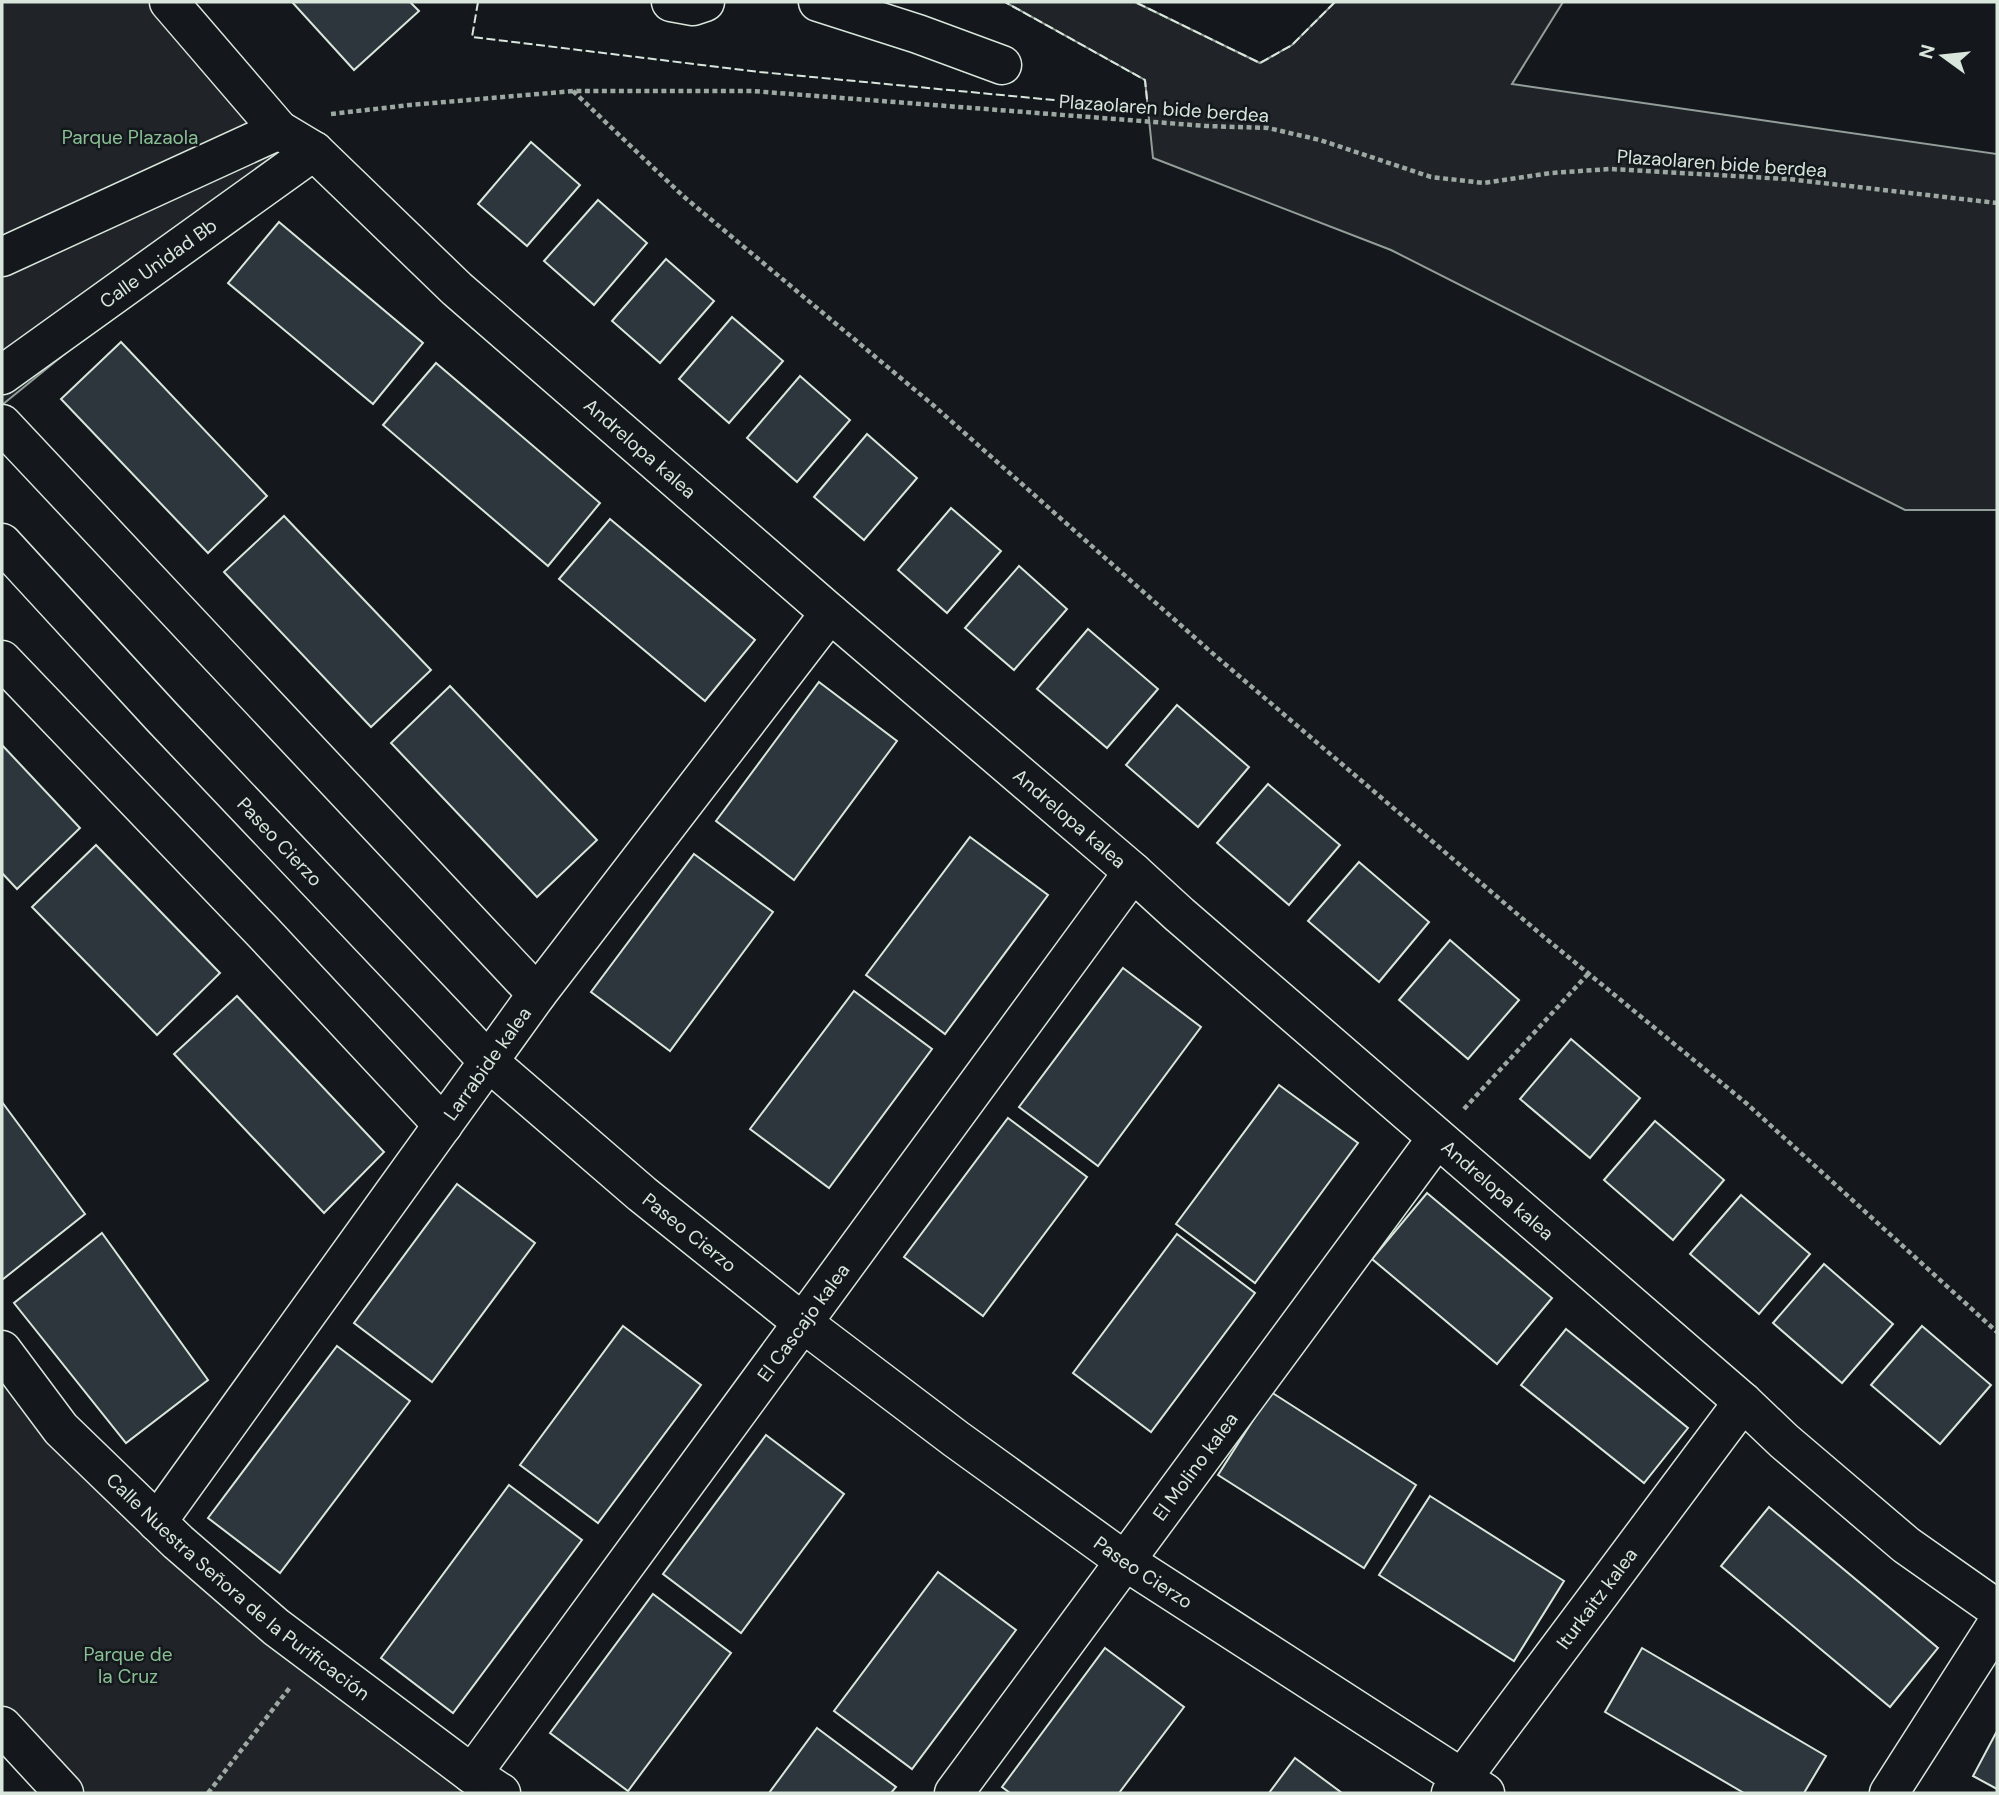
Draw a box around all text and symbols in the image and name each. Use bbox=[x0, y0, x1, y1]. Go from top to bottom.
north arrow bbox=[1908, 21, 1978, 91]
text: N bbox=[1913, 42, 1941, 62]
street label: Plazaolaren bide berdea bbox=[1058, 89, 1270, 128]
park label: Parque Plazaola bbox=[62, 125, 198, 150]
street label: Plazaolaren bide berdea bbox=[1616, 144, 1828, 183]
street label: Calle Unidad Bb bbox=[95, 213, 222, 314]
street label: Andrelopa kalea bbox=[578, 393, 701, 504]
street label: Andrelopa kalea bbox=[1008, 763, 1131, 874]
street label: Paseo Cierzo bbox=[232, 792, 328, 892]
street label: Larrabide kalea bbox=[438, 1002, 537, 1125]
street label: Andrelopa kalea bbox=[1436, 1135, 1559, 1246]
street label: Paseo Cierzo bbox=[637, 1187, 742, 1278]
street label: El Cascajo kalea bbox=[752, 1258, 855, 1387]
street label: El Molino kalea bbox=[1147, 1407, 1244, 1526]
street label: Calle Nuestra Señora de la Purificación bbox=[101, 1467, 375, 1706]
street label: Paseo Cierzo bbox=[1089, 1531, 1197, 1614]
street label: Iturkaitz kalea bbox=[1551, 1543, 1643, 1654]
park label: Parque de la Cruz bbox=[84, 1642, 172, 1689]

